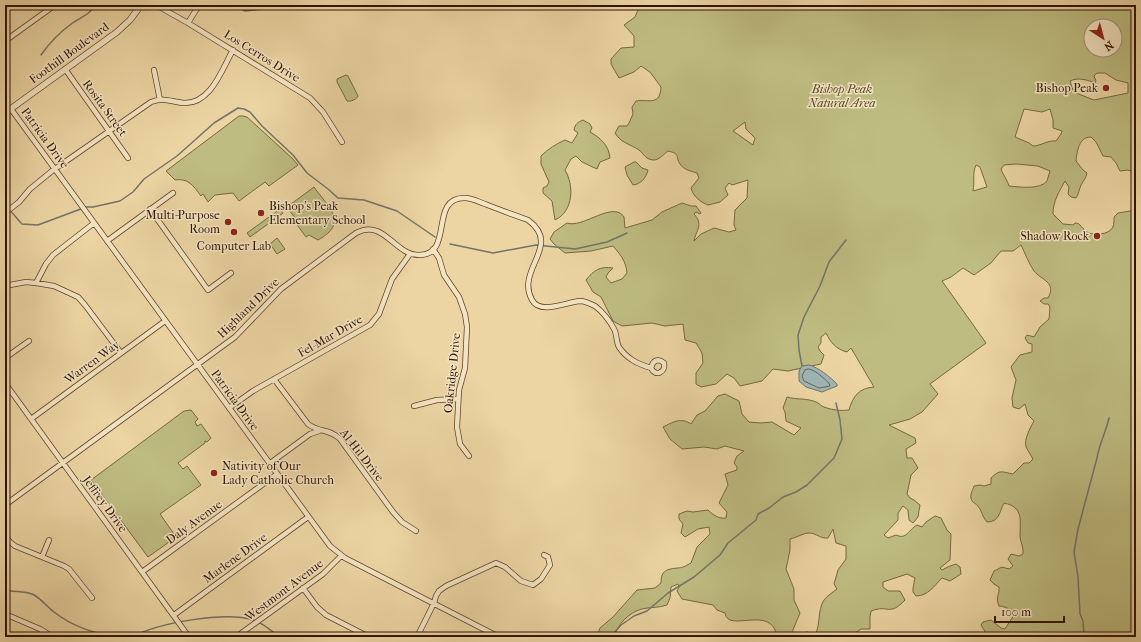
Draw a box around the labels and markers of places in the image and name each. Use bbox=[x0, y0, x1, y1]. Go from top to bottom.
place label: Bishop Peak bbox=[1036, 81, 1099, 95]
marker: Bishop Peak bbox=[1101, 83, 1111, 93]
place label: Bishop's Peak Elementary School bbox=[269, 199, 366, 227]
place label: Multi-Purpose Room bbox=[146, 208, 220, 236]
marker: Bishop's Peak Elementary School bbox=[256, 208, 266, 218]
marker: Multi-Purpose Room bbox=[223, 217, 233, 227]
marker: Computer Lab bbox=[229, 227, 239, 237]
place label: Shadow Rock bbox=[1021, 229, 1090, 243]
marker: Shadow Rock bbox=[1092, 231, 1102, 241]
place label: Computer Lab bbox=[197, 239, 271, 253]
place label: Nativity of Our Lady Catholic Church bbox=[222, 459, 334, 487]
marker: Nativity of Our Lady Catholic Church bbox=[209, 468, 219, 478]

